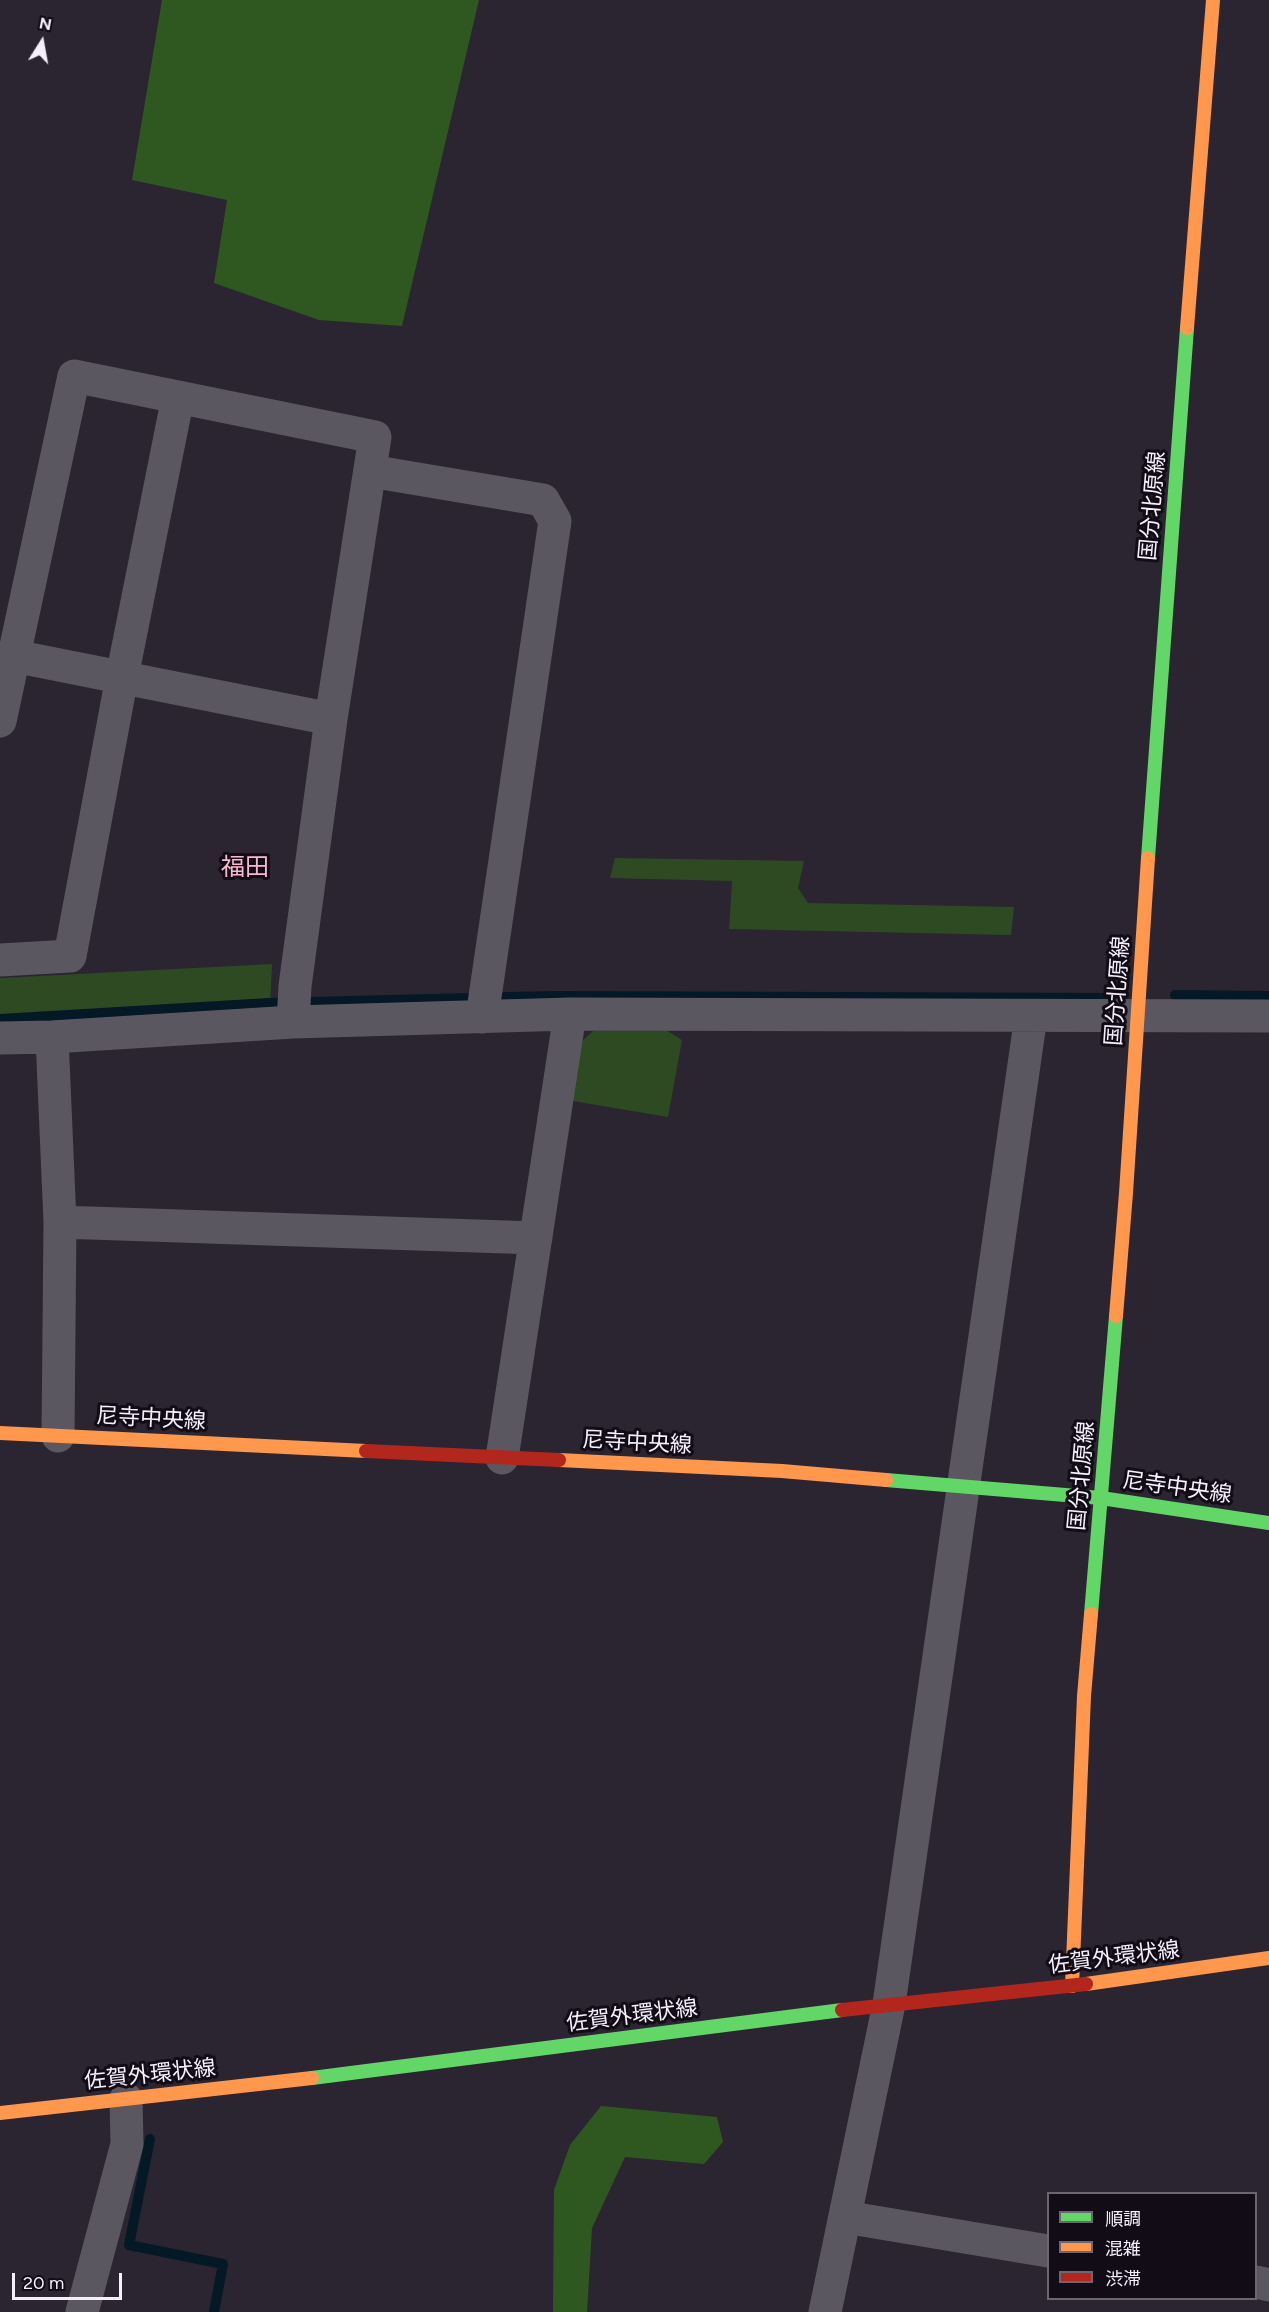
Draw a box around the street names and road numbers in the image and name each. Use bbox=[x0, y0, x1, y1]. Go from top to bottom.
street label: 国分北原線 bbox=[1135, 450, 1171, 562]
street label: 国分北原線 bbox=[1101, 935, 1135, 1047]
street label: 尼寺中央線 bbox=[95, 1403, 207, 1435]
street label: 国分北原線 bbox=[1064, 1420, 1100, 1532]
street label: 尼寺中央線 bbox=[581, 1427, 693, 1459]
street label: 尼寺中央線 bbox=[1121, 1467, 1233, 1509]
street label: 佐賀外環状線 bbox=[1047, 1937, 1181, 1979]
street label: 佐賀外環状線 bbox=[565, 1995, 699, 2037]
street label: 佐賀外環状線 bbox=[83, 2055, 217, 2095]

